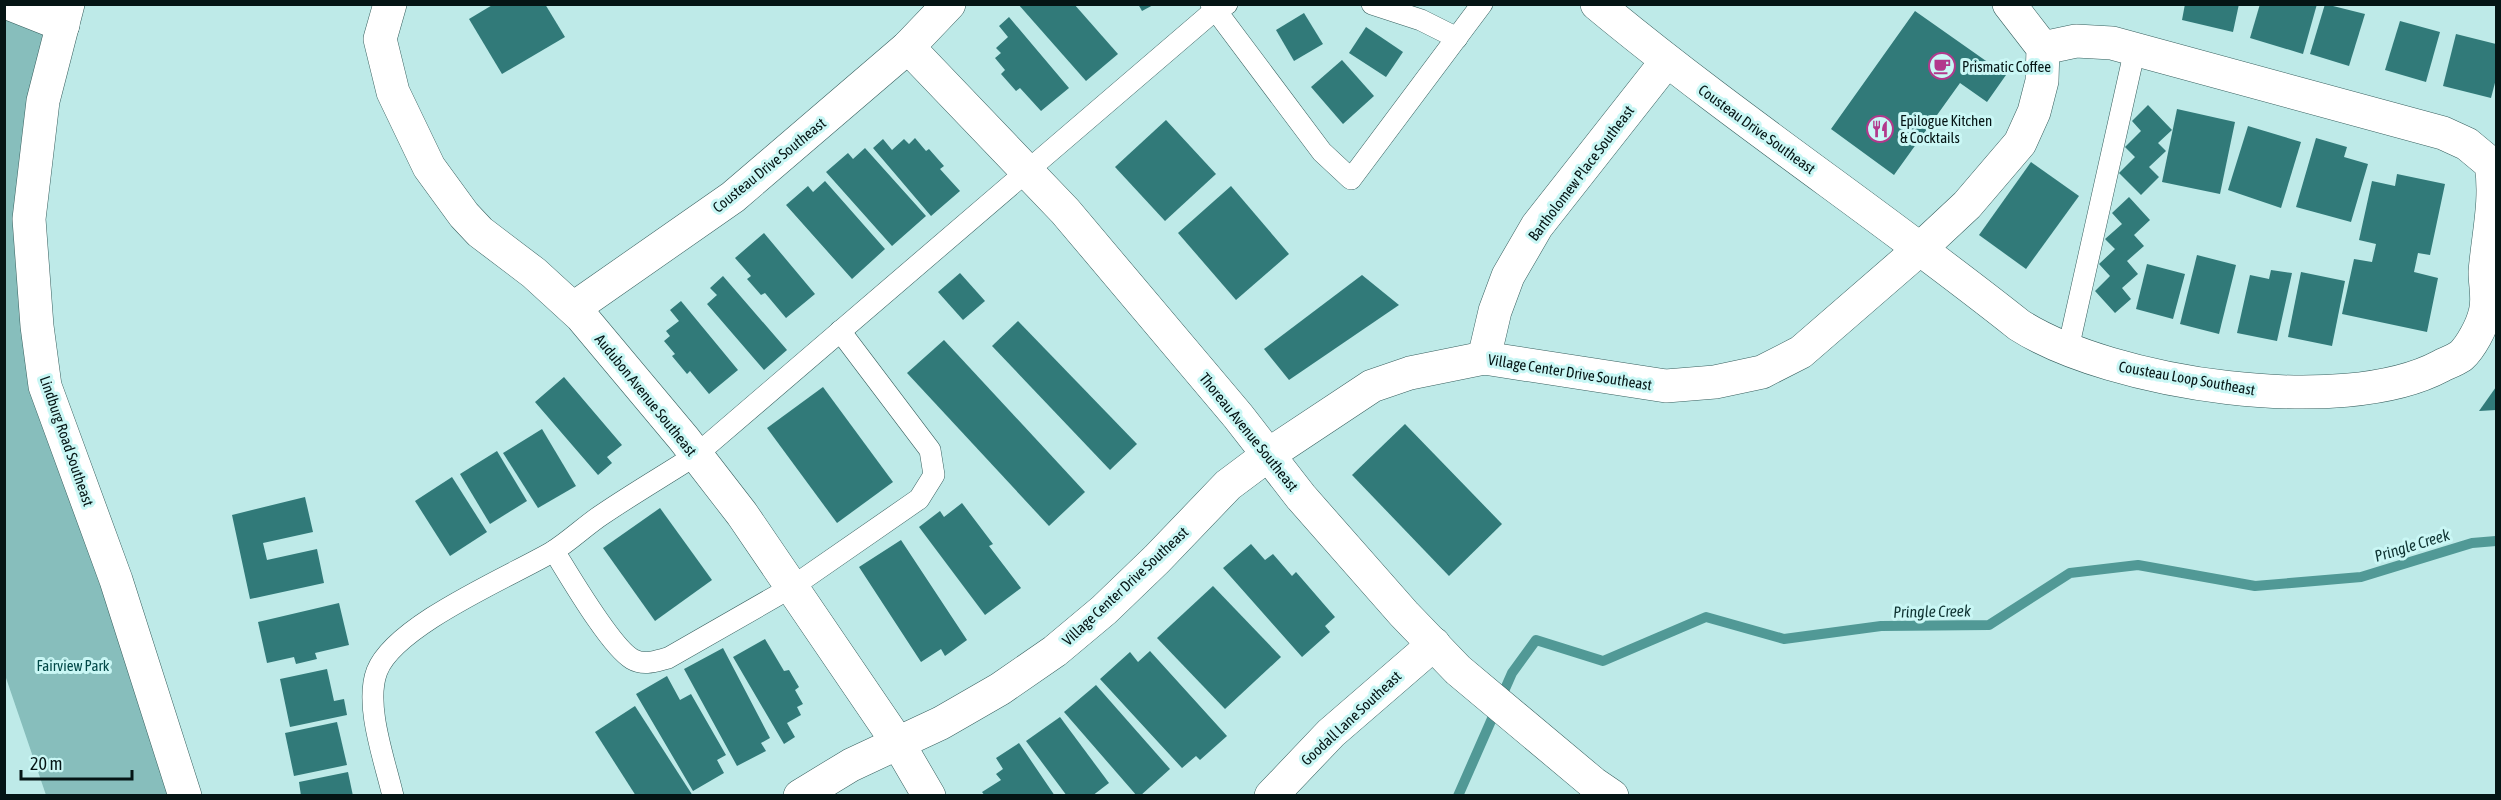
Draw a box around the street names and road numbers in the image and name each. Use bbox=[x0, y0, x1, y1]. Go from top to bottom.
street label: Cousteau Drive Southeast bbox=[1695, 81, 1819, 177]
street label: Bartholomew Place Southeast bbox=[1525, 102, 1637, 244]
street label: Cousteau Drive Southeast bbox=[709, 114, 829, 216]
street label: Audubon Avenue Southeast bbox=[592, 331, 700, 459]
street label: Village Center Drive Southeast bbox=[1487, 351, 1653, 393]
street label: Cousteau Loop Southeast bbox=[2117, 358, 2257, 398]
street label: Thoreau Avenue Southeast bbox=[1196, 369, 1302, 495]
street label: Lindburg Road Southeast bbox=[37, 374, 97, 508]
street label: Village Center Drive Southeast bbox=[1059, 523, 1191, 649]
street label: Goodall Lane Southeast bbox=[1297, 667, 1405, 769]

